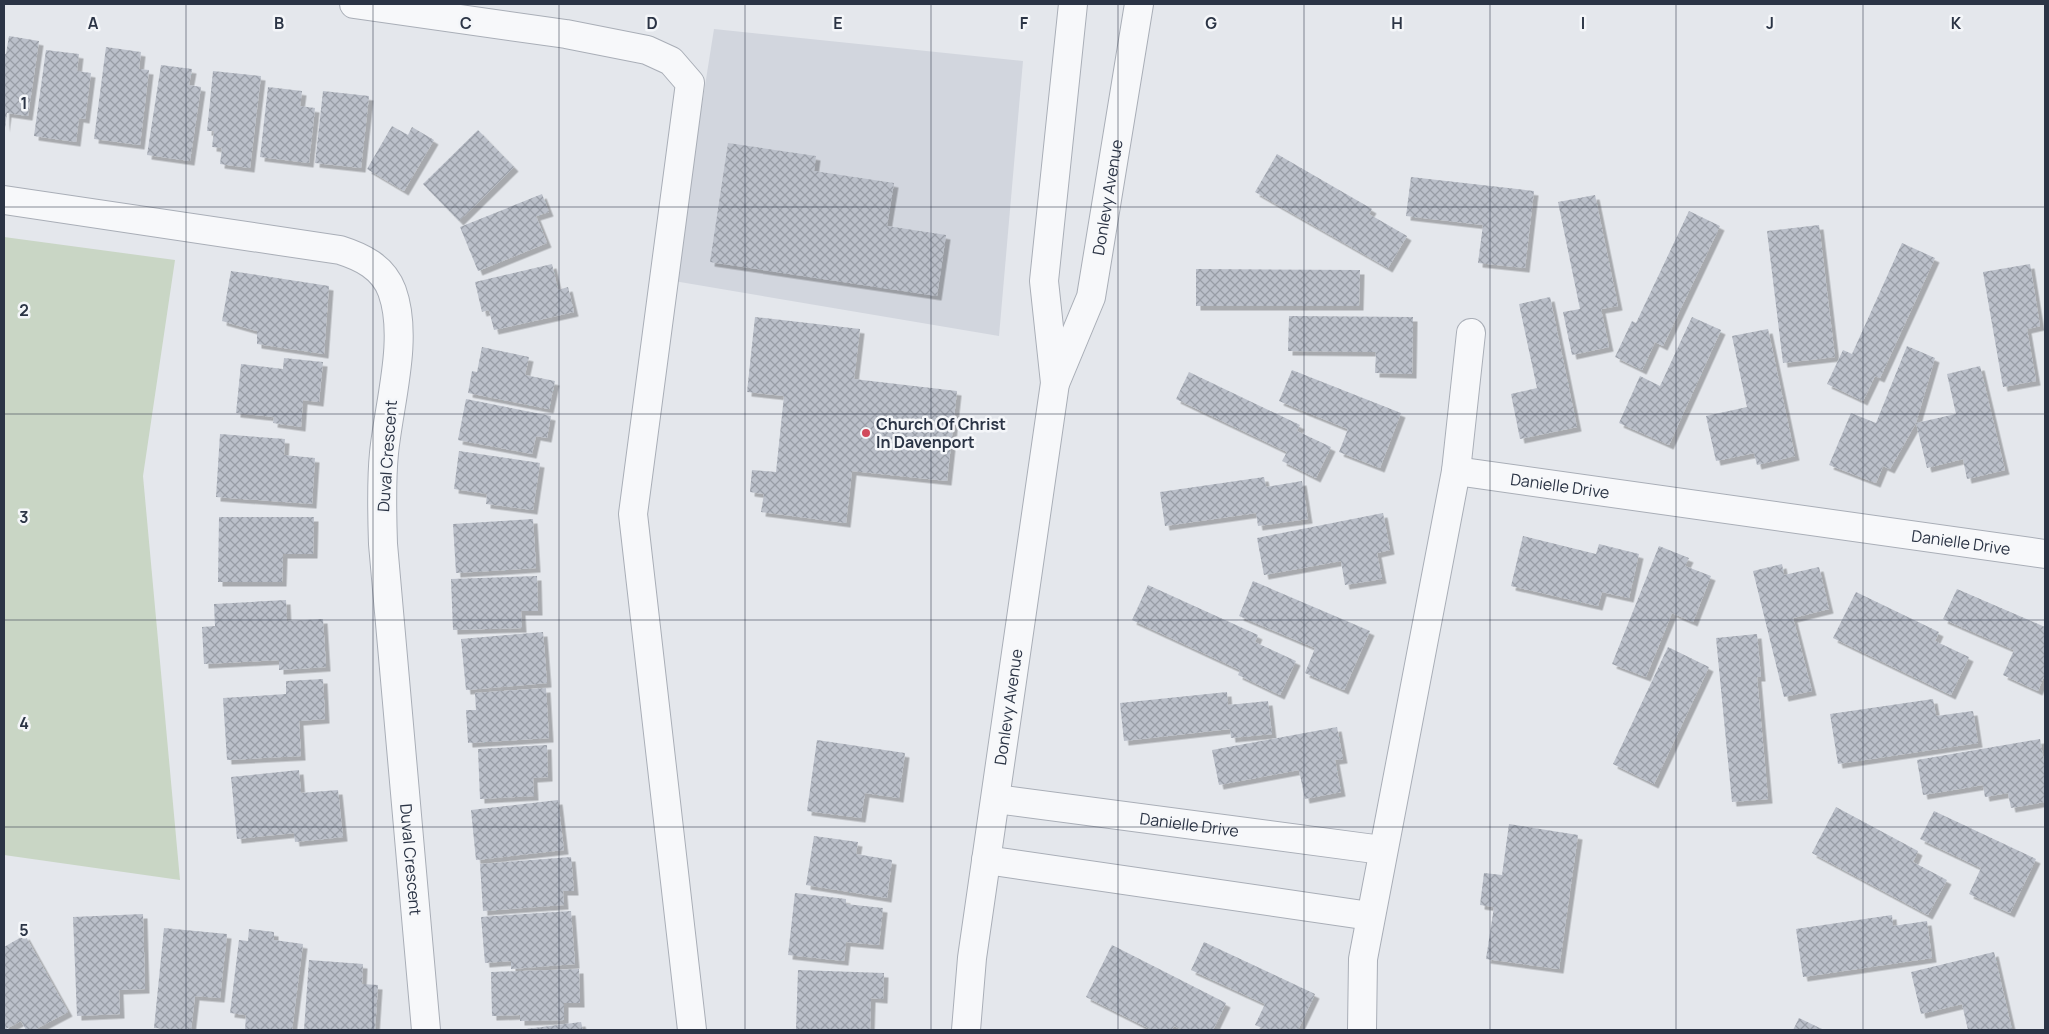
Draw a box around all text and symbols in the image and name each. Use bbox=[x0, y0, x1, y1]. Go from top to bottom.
text: A bbox=[88, 12, 99, 34]
text: B bbox=[274, 12, 284, 34]
text: C bbox=[460, 12, 472, 34]
text: D bbox=[646, 12, 658, 34]
text: E bbox=[833, 12, 843, 34]
text: F bbox=[1020, 12, 1029, 34]
text: G bbox=[1205, 12, 1217, 34]
text: H bbox=[1391, 12, 1403, 34]
text: I bbox=[1581, 12, 1585, 34]
text: J bbox=[1766, 12, 1774, 34]
text: K bbox=[1951, 12, 1962, 34]
text: 1 bbox=[20, 92, 28, 114]
street label: Donlevy Avenue bbox=[1087, 138, 1128, 257]
text: 2 bbox=[19, 299, 29, 321]
street label: Duval Crescent bbox=[372, 399, 402, 513]
place label: Church Of Christ In Davenport bbox=[876, 413, 1006, 453]
marker: Church Of Christ In Davenport bbox=[860, 427, 872, 439]
street label: Danielle Drive bbox=[1509, 468, 1611, 504]
text: 3 bbox=[19, 506, 29, 528]
street label: Danielle Drive bbox=[1910, 524, 2012, 560]
street label: Donlevy Avenue bbox=[989, 647, 1028, 766]
text: 4 bbox=[19, 712, 29, 734]
street label: Duval Crescent bbox=[395, 803, 427, 916]
street label: Danielle Drive bbox=[1138, 807, 1240, 842]
text: 5 bbox=[19, 919, 29, 941]

